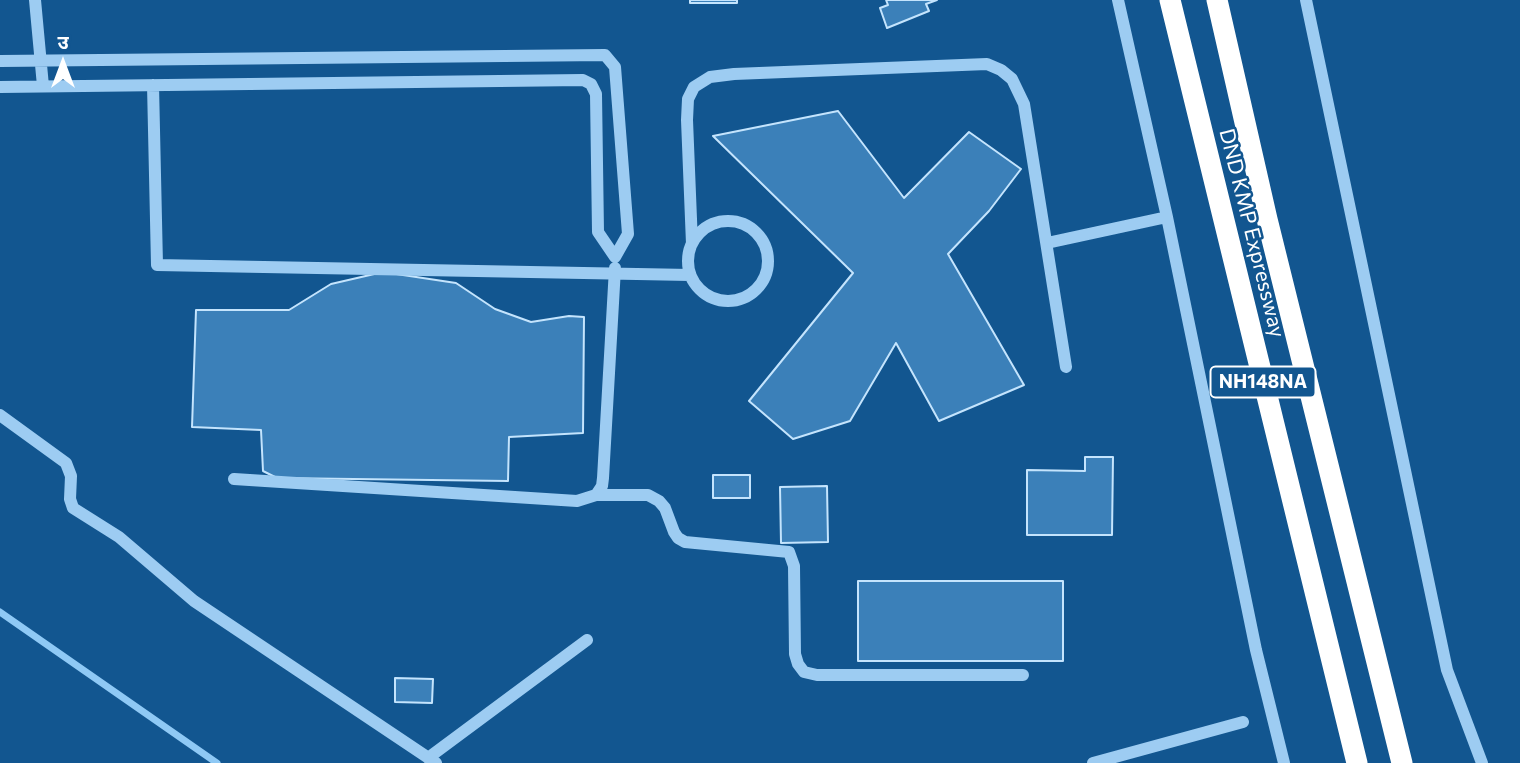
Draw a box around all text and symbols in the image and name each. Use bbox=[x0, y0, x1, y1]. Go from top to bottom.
north arrow bbox=[28, 28, 98, 98]
text: उ bbox=[57, 30, 69, 53]
street label: DND KMP Expressway bbox=[1214, 126, 1290, 340]
road number: NH148NA bbox=[1210, 366, 1316, 398]

